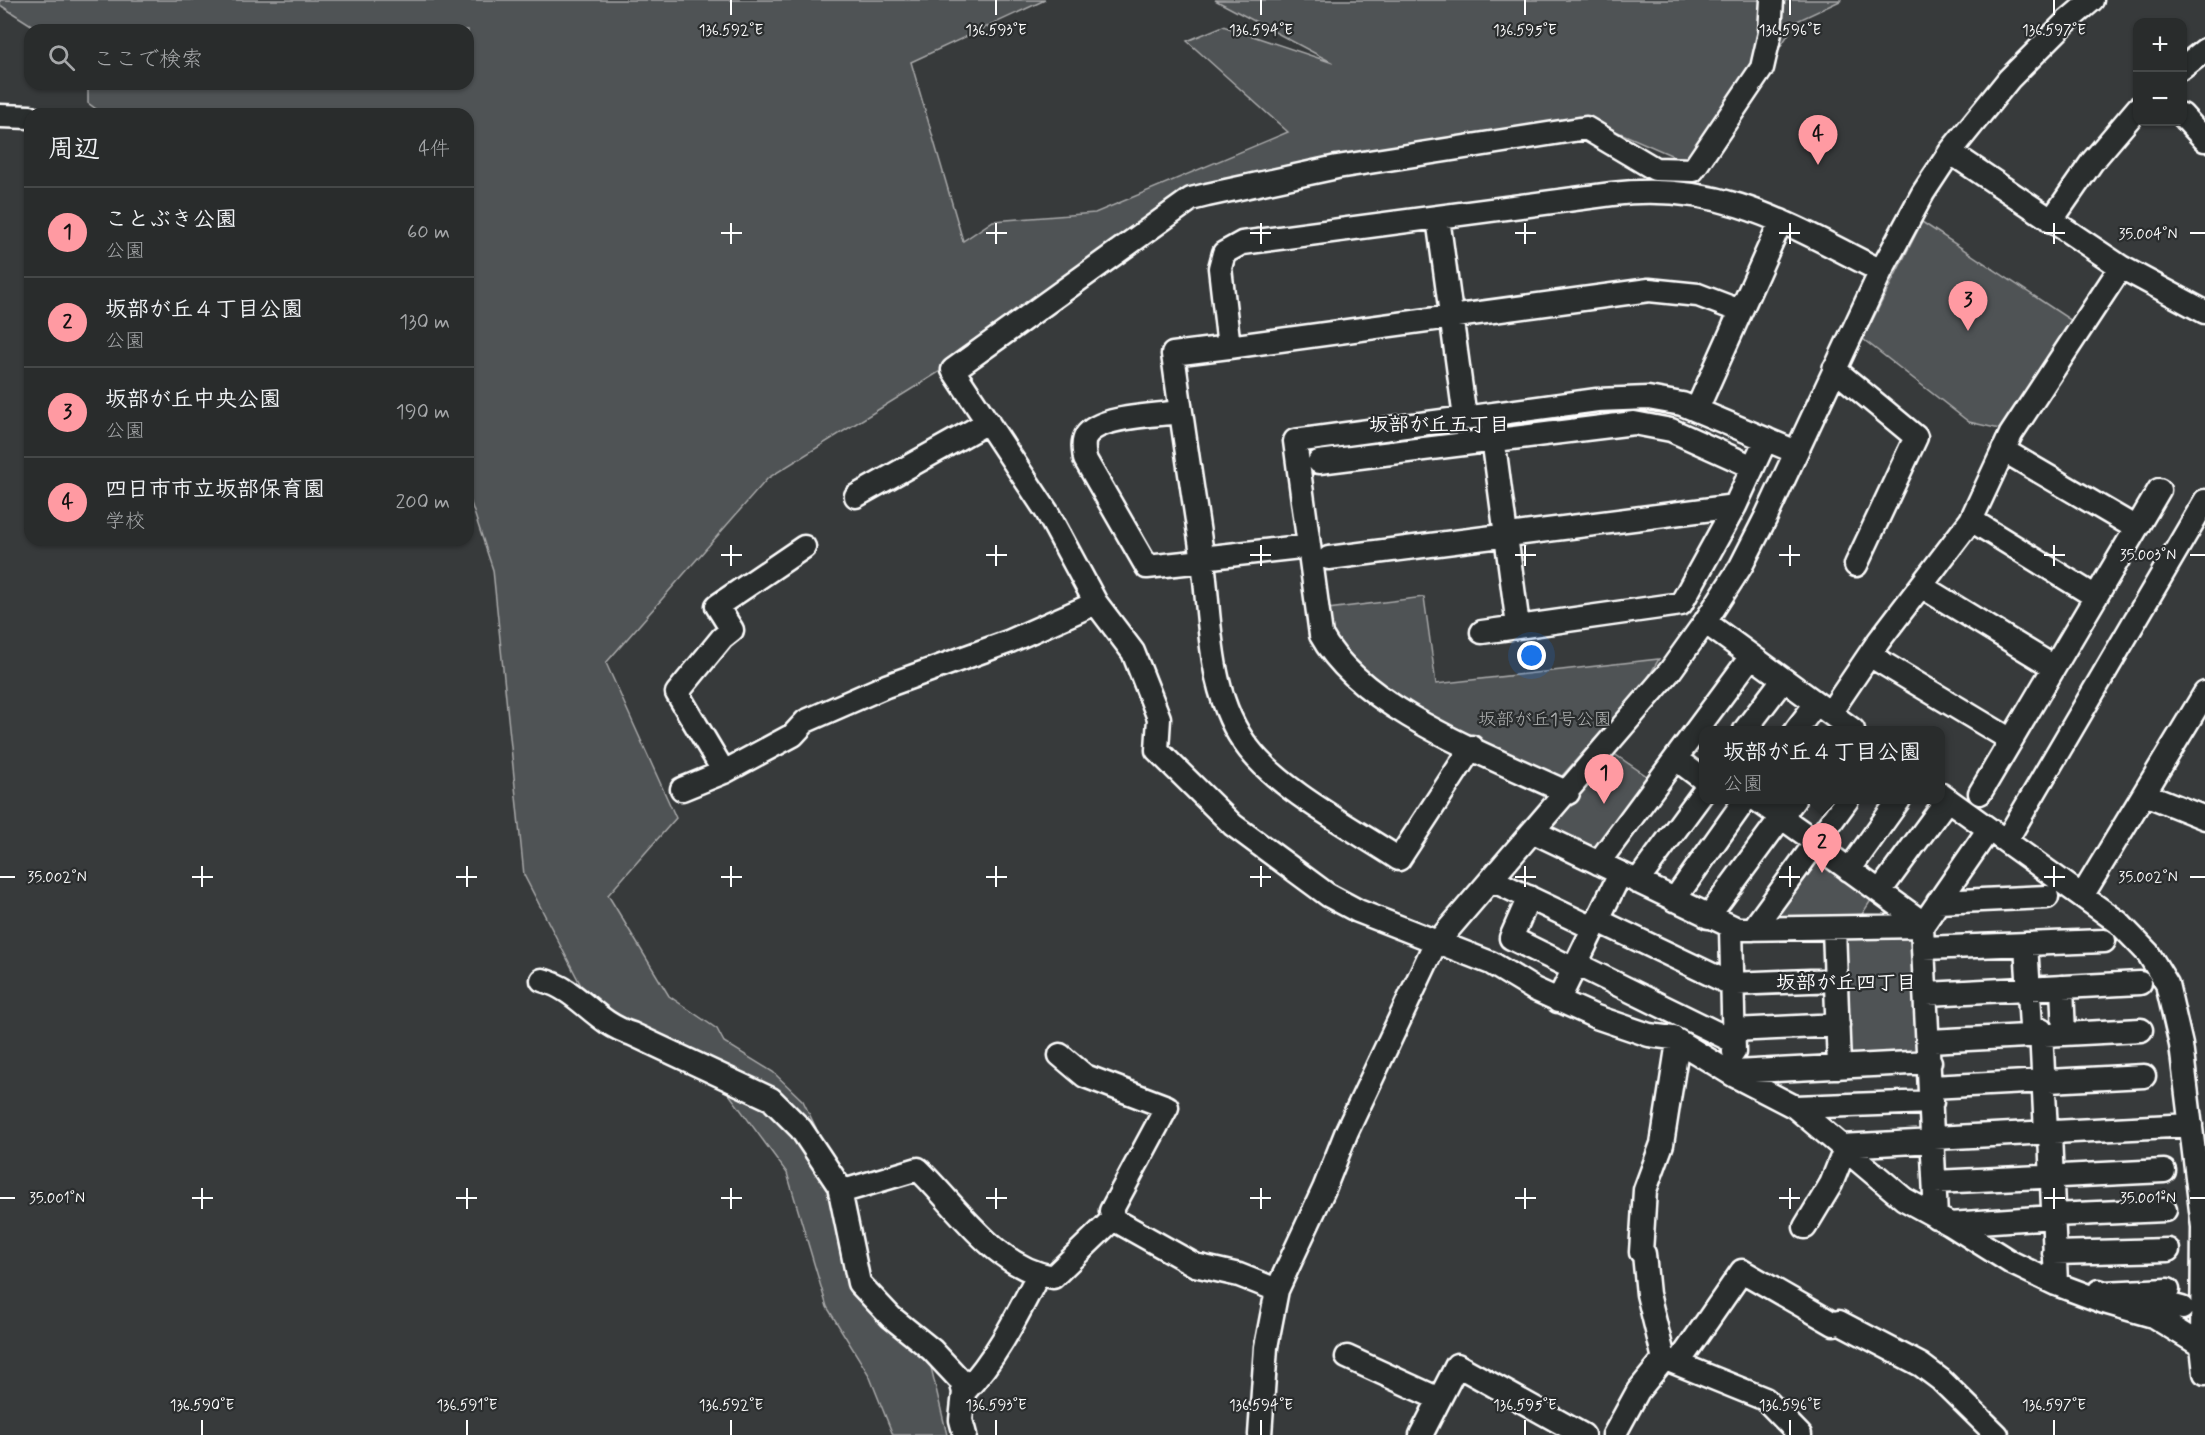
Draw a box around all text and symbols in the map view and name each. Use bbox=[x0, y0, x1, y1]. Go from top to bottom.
map controls bbox=[2133, 18, 2187, 126]
button: + bbox=[2133, 18, 2187, 72]
text: 136.592°E bbox=[699, 21, 763, 41]
text: 136.593°E bbox=[965, 21, 1027, 41]
text: 136.594°E bbox=[1229, 21, 1293, 41]
text: 136.595°E bbox=[1493, 21, 1557, 41]
text: 136.596°E bbox=[1759, 21, 1821, 41]
text: 136.597°E bbox=[2022, 21, 2086, 41]
search box bbox=[24, 24, 474, 90]
icon: search bbox=[45, 41, 78, 74]
text: ここで検索 bbox=[93, 46, 203, 74]
button: − bbox=[2133, 72, 2187, 126]
pin: 4 bbox=[1798, 116, 1838, 165]
text: 周辺 bbox=[48, 133, 100, 167]
text: 4件 bbox=[418, 136, 450, 163]
text: ことぶき公園 bbox=[105, 206, 237, 234]
text: 1 bbox=[63, 219, 72, 246]
text: 60 m bbox=[407, 219, 450, 246]
text: 35.004°N bbox=[2118, 225, 2178, 245]
text: 公園 bbox=[105, 238, 145, 265]
pin: 3 bbox=[1948, 282, 1988, 331]
text: 坂部が丘４丁目公園 bbox=[105, 296, 303, 324]
text: 2 bbox=[63, 309, 72, 336]
text: 130 m bbox=[399, 309, 450, 336]
text: 公園 bbox=[105, 328, 145, 355]
text: 坂部が丘中央公園 bbox=[105, 386, 281, 414]
text: 3 bbox=[63, 399, 72, 426]
text: 190 m bbox=[396, 399, 450, 426]
district label: 坂部が丘五丁目 bbox=[1369, 412, 1509, 439]
text: 公園 bbox=[105, 418, 145, 445]
text: 四日市市立坂部保育園 bbox=[105, 476, 325, 504]
text: 4 bbox=[62, 489, 73, 516]
text: 200 m bbox=[395, 489, 450, 516]
text: 学校 bbox=[105, 508, 145, 535]
text: 35.003°N bbox=[2120, 546, 2176, 566]
your location bbox=[1517, 641, 1546, 670]
park label: 坂部が丘1号公園 bbox=[1478, 708, 1612, 732]
popup bbox=[1699, 726, 1945, 804]
text: 坂部が丘４丁目公園 bbox=[1723, 739, 1921, 767]
pin: 1 bbox=[1584, 754, 1624, 804]
text: 公園 bbox=[1723, 771, 1763, 798]
pin: 2 bbox=[1802, 824, 1842, 873]
text: 35.002°N bbox=[27, 868, 87, 888]
text: 35.002°N bbox=[2118, 868, 2178, 888]
district label: 坂部が丘四丁目 bbox=[1776, 970, 1916, 997]
text: 35.001°N bbox=[29, 1189, 85, 1209]
text: 35.001°N bbox=[2120, 1189, 2176, 1209]
text: 136.590°E bbox=[170, 1396, 234, 1416]
text: 136.591°E bbox=[436, 1396, 498, 1416]
text: 136.592°E bbox=[699, 1396, 763, 1416]
text: 136.593°E bbox=[965, 1396, 1027, 1416]
text: 136.594°E bbox=[1229, 1396, 1293, 1416]
text: 136.595°E bbox=[1493, 1396, 1557, 1416]
text: 136.596°E bbox=[1759, 1396, 1821, 1416]
text: 136.597°E bbox=[2022, 1396, 2086, 1416]

